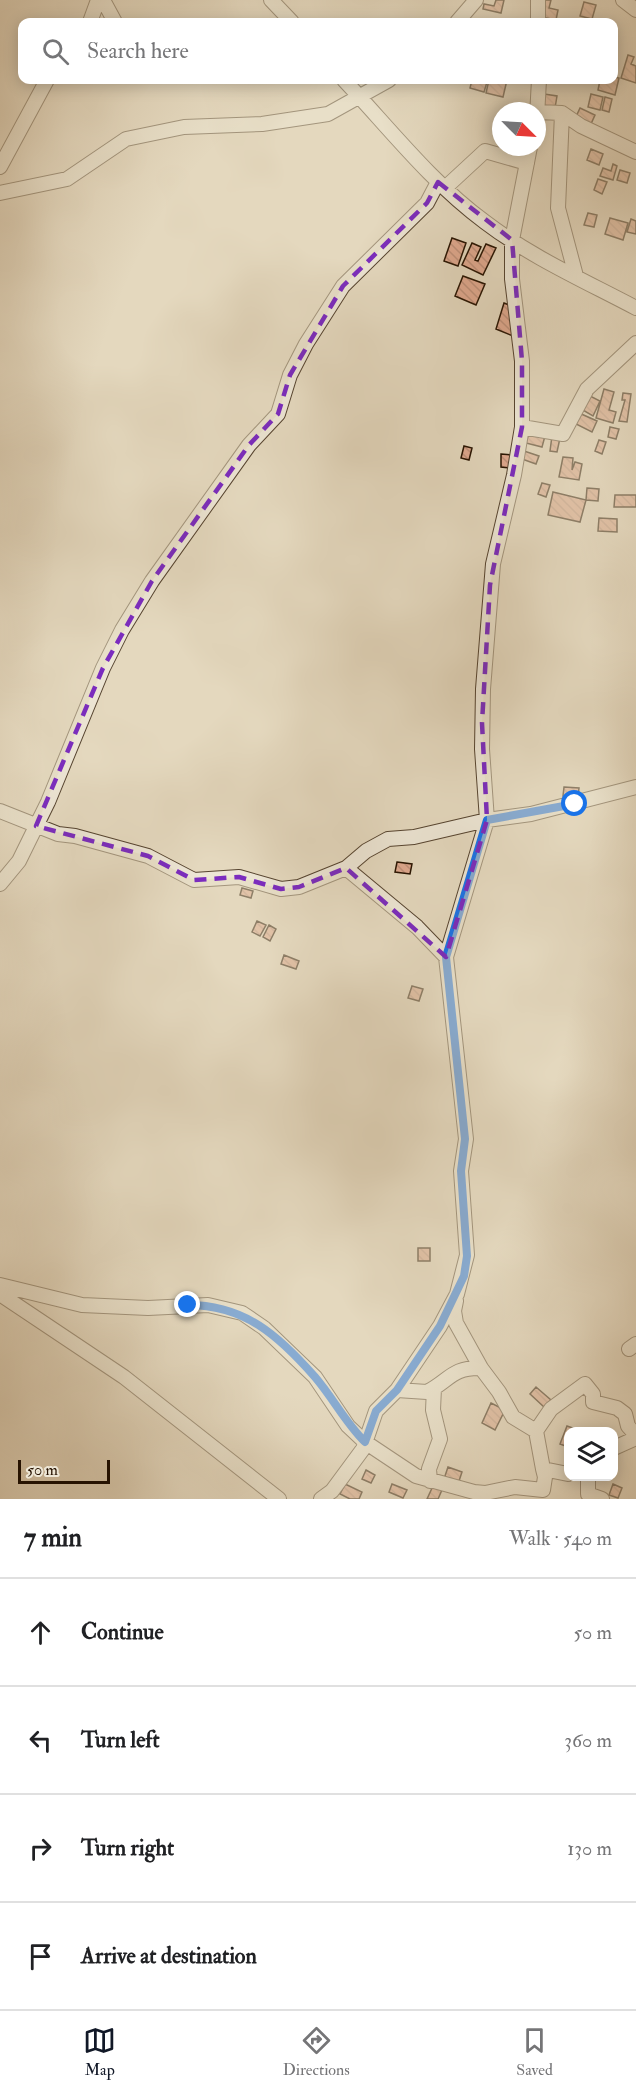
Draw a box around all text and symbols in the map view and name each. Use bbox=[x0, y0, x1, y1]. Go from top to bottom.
search box bbox=[18, 18, 618, 84]
icon: search bbox=[39, 35, 72, 68]
text: Search here bbox=[87, 37, 189, 65]
north arrow bbox=[492, 102, 546, 156]
route start bbox=[561, 790, 587, 816]
route end bbox=[174, 1291, 200, 1317]
map controls bbox=[564, 1427, 618, 1481]
button: layers bbox=[564, 1427, 618, 1481]
scale bar bbox=[18, 1457, 110, 1484]
text: 50 m bbox=[27, 1460, 58, 1480]
text: 7 min bbox=[24, 1522, 82, 1554]
text: Walk · 540 m bbox=[509, 1526, 612, 1551]
icon: ahead bbox=[24, 1616, 57, 1649]
text: Continue bbox=[81, 1618, 164, 1646]
text: 50 m bbox=[573, 1620, 612, 1645]
icon: left bbox=[24, 1724, 57, 1757]
text: Turn left bbox=[81, 1726, 160, 1754]
text: 360 m bbox=[564, 1728, 612, 1753]
icon: right bbox=[24, 1832, 57, 1865]
text: Turn right bbox=[81, 1834, 174, 1862]
text: 130 m bbox=[567, 1836, 612, 1861]
icon: arrive bbox=[24, 1940, 57, 1973]
text: Arrive at destination bbox=[81, 1942, 257, 1970]
tab: Map bbox=[83, 2024, 116, 2080]
tab: Directions bbox=[283, 2024, 350, 2080]
tab: Saved bbox=[516, 2024, 553, 2080]

